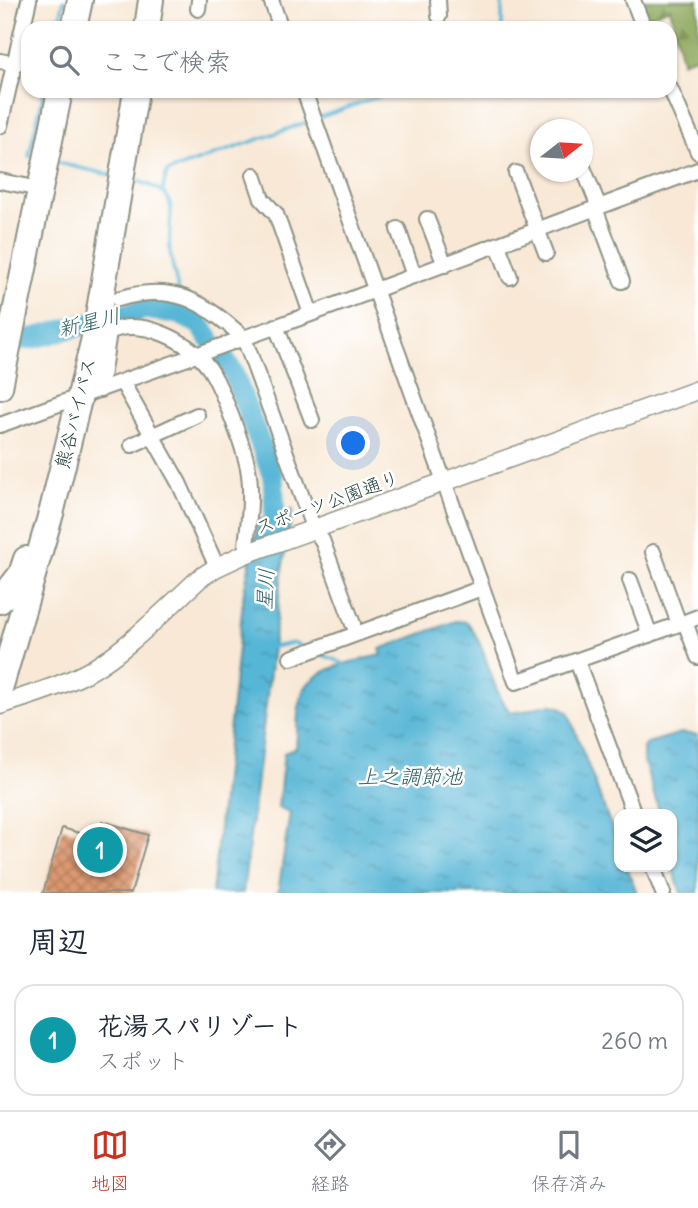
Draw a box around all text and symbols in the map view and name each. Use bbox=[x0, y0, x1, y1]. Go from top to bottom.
search box bbox=[21, 21, 677, 98]
icon: search bbox=[45, 41, 83, 79]
text: ここで検索 bbox=[101, 45, 231, 78]
north arrow bbox=[530, 119, 593, 182]
water label: 新星川 bbox=[55, 302, 123, 342]
street label: 熊谷バイパス bbox=[50, 355, 100, 471]
your location bbox=[336, 426, 370, 460]
street label: スポーツ公園通り bbox=[252, 465, 402, 539]
water label: 星川 bbox=[250, 567, 280, 611]
water label: 上之調節池 bbox=[358, 763, 463, 790]
map controls bbox=[614, 809, 677, 872]
button: layers bbox=[614, 809, 677, 872]
pin: 1 bbox=[77, 824, 123, 876]
text: 周辺 bbox=[28, 922, 88, 960]
text: 花湯スパリゾート bbox=[97, 1009, 303, 1042]
text: 1 bbox=[48, 1026, 58, 1055]
text: 260 m bbox=[601, 1026, 668, 1055]
text: スポット bbox=[97, 1046, 189, 1075]
tab: 地図 bbox=[91, 1126, 129, 1195]
tab: 経路 bbox=[311, 1126, 349, 1195]
tab: 保存済み bbox=[531, 1126, 607, 1195]

